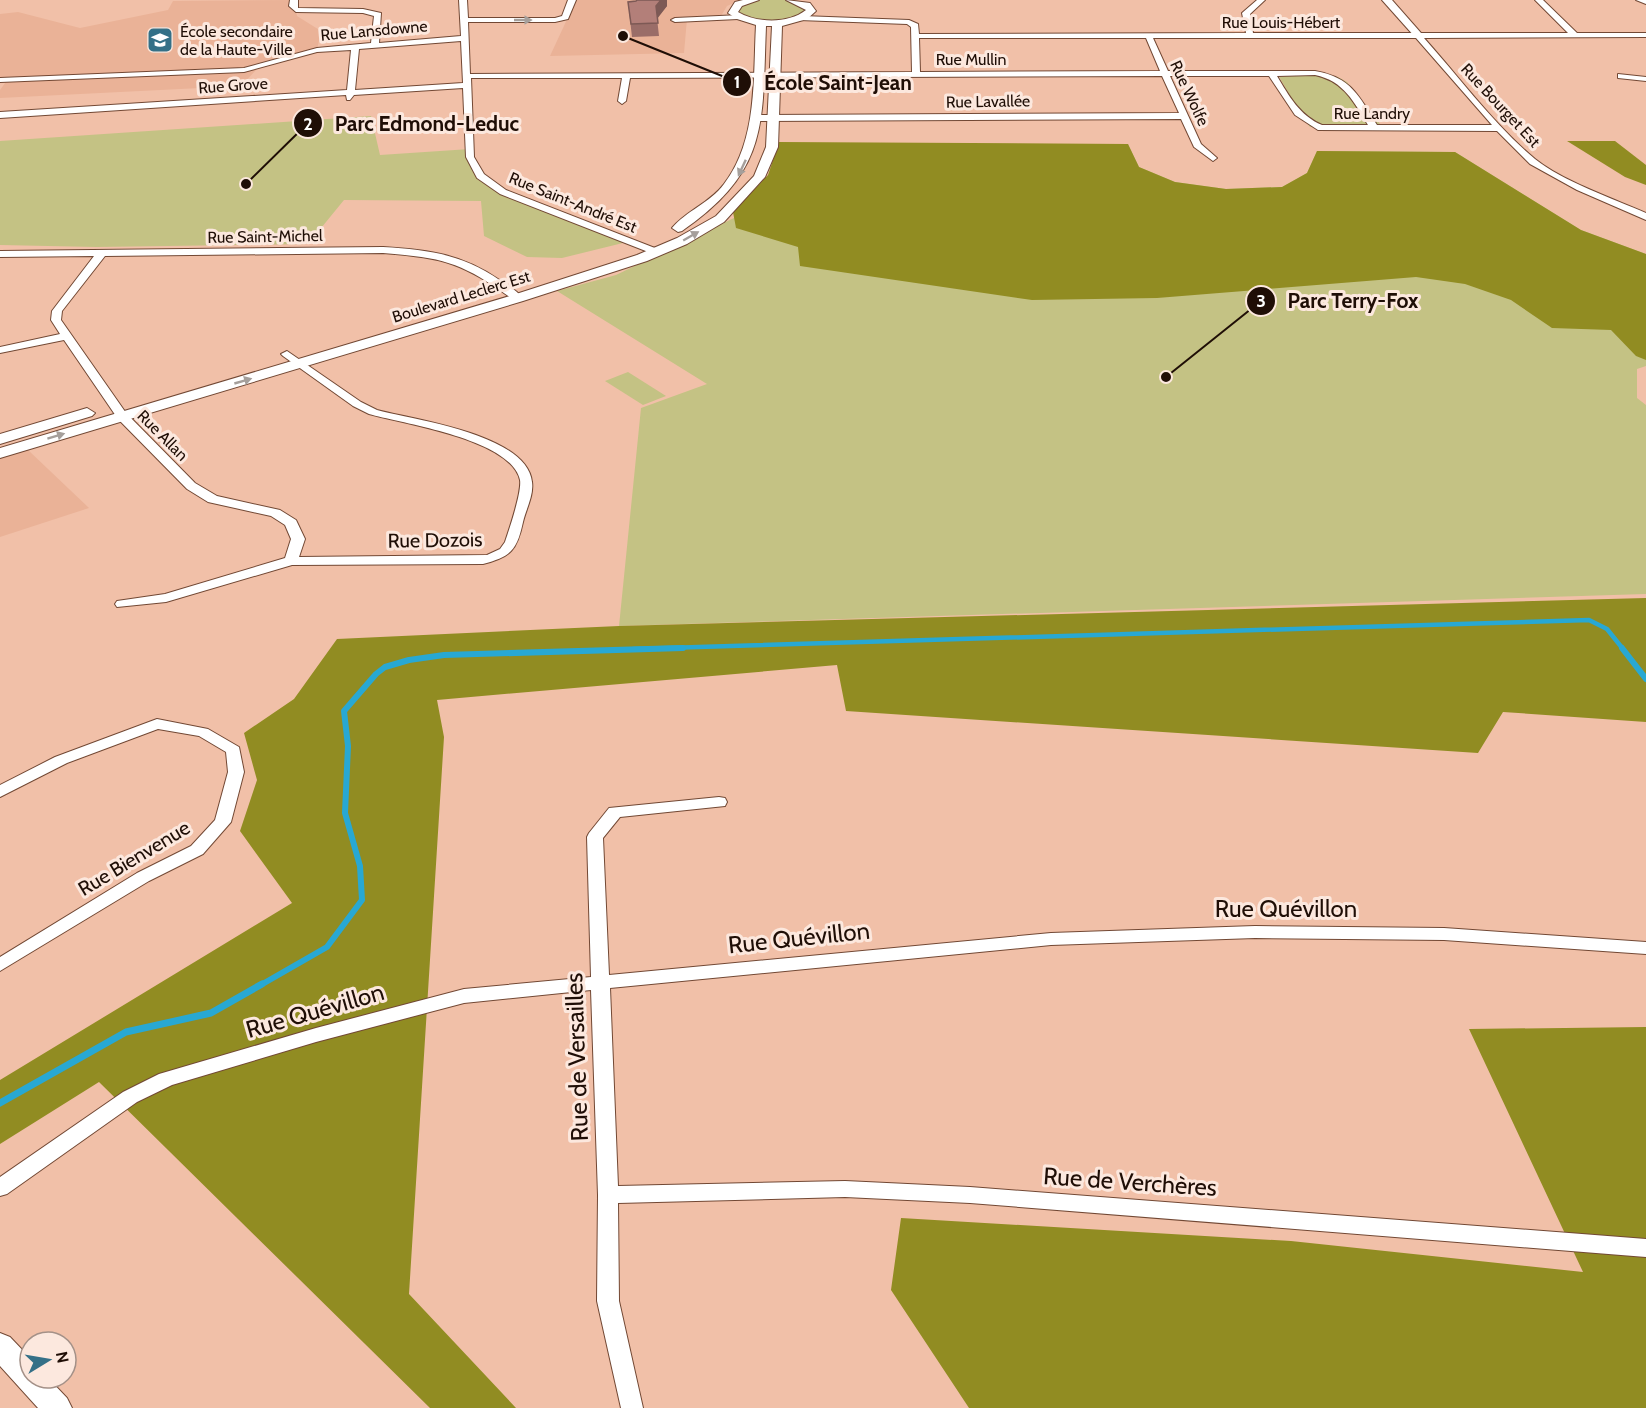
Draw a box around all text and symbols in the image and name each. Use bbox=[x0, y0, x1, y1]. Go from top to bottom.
street label: Rue Louis-Hébert bbox=[1222, 13, 1341, 32]
one-way arrow bbox=[514, 15, 533, 25]
street label: Rue Lansdowne bbox=[320, 16, 428, 45]
place label: École secondaire de la Haute-Ville bbox=[180, 22, 293, 59]
school or university icon: École secondaire de la Haute-Ville bbox=[145, 25, 175, 55]
street label: Rue Mullin bbox=[936, 50, 1006, 69]
street label: Rue Wolfe bbox=[1166, 57, 1213, 129]
street label: Rue Bourget Est bbox=[1457, 60, 1545, 151]
callout: École Saint-Jean bbox=[722, 63, 924, 102]
text: École Saint-Jean bbox=[764, 70, 912, 95]
text: 1 bbox=[734, 71, 740, 93]
street label: Rue Grove bbox=[198, 74, 268, 97]
street label: Rue Lavallée bbox=[946, 91, 1030, 112]
callout: Parc Edmond-Leduc bbox=[293, 104, 532, 143]
street label: Rue Landry bbox=[1334, 104, 1410, 123]
text: Parc Edmond-Leduc bbox=[335, 111, 520, 136]
text: 2 bbox=[303, 113, 313, 135]
one-way arrow bbox=[737, 159, 746, 176]
street label: Rue Saint-André Est bbox=[506, 168, 640, 237]
street label: Rue Saint-Michel bbox=[207, 226, 323, 247]
one-way arrow bbox=[683, 231, 700, 241]
street label: Boulevard Leclerc Est bbox=[390, 266, 533, 326]
callout: Parc Terry-Fox bbox=[1246, 282, 1430, 321]
text: Parc Terry-Fox bbox=[1288, 288, 1419, 313]
text: 3 bbox=[1256, 290, 1266, 312]
one-way arrow bbox=[234, 376, 252, 385]
street label: Rue Allan bbox=[133, 406, 192, 465]
one-way arrow bbox=[47, 431, 65, 440]
street label: Rue Dozois bbox=[387, 527, 483, 553]
street label: Rue Bienvenue bbox=[74, 815, 194, 901]
street label: Rue Quévillon bbox=[1215, 894, 1357, 923]
street label: Rue Quévillon bbox=[727, 916, 871, 959]
street label: Rue de Versailles bbox=[559, 972, 594, 1142]
street label: Rue Quévillon bbox=[242, 977, 387, 1044]
street label: Rue de Verchères bbox=[1042, 1161, 1218, 1202]
north arrow bbox=[18, 1330, 78, 1390]
text: N bbox=[52, 1350, 73, 1365]

